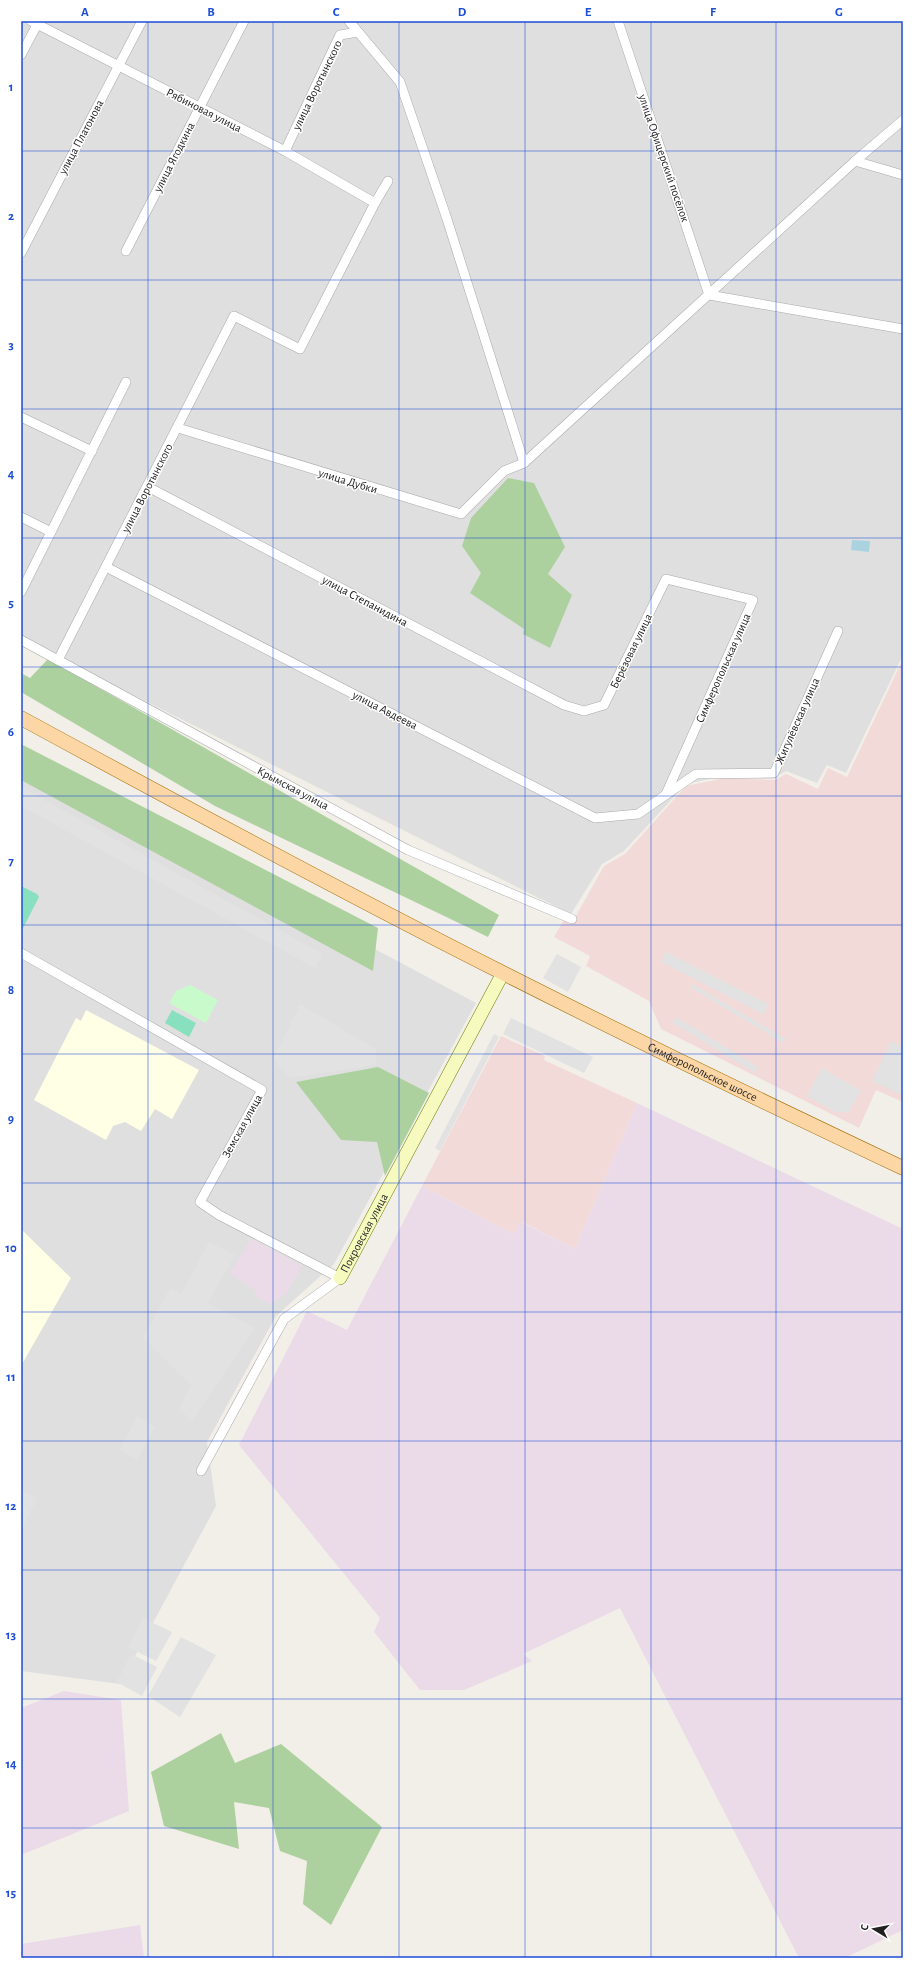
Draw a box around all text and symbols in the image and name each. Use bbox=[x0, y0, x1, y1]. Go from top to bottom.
text: A bbox=[81, 6, 89, 19]
text: B bbox=[207, 6, 215, 19]
text: C bbox=[333, 6, 340, 19]
text: D bbox=[458, 6, 467, 19]
text: E bbox=[585, 6, 592, 19]
text: F bbox=[710, 6, 717, 19]
text: G bbox=[835, 6, 843, 19]
street label: улица Воротынского bbox=[290, 38, 345, 133]
text: 1 bbox=[9, 81, 13, 94]
street label: Рябиновая улица bbox=[164, 86, 244, 135]
street label: улица Офицерский посёлок bbox=[635, 92, 692, 224]
street label: улица Платонова bbox=[56, 97, 107, 178]
street label: улица Ягодкина bbox=[151, 120, 198, 195]
text: 2 bbox=[8, 210, 14, 223]
text: 3 bbox=[8, 339, 14, 352]
street label: улица Воротынского bbox=[119, 441, 176, 536]
street label: улица Дубки bbox=[316, 466, 379, 497]
text: 4 bbox=[8, 468, 15, 481]
street label: улица Степанидина bbox=[319, 573, 410, 630]
text: 5 bbox=[8, 597, 14, 610]
street label: Берёзовая улица bbox=[608, 611, 655, 691]
street label: Симферопольская улица bbox=[693, 611, 754, 725]
street label: Жигулёвская улица bbox=[773, 676, 823, 766]
street label: улица Авдеева bbox=[349, 688, 420, 733]
text: 6 bbox=[8, 726, 14, 739]
street label: Крымская улица bbox=[255, 764, 331, 813]
text: 7 bbox=[8, 855, 14, 868]
text: 8 bbox=[8, 984, 14, 997]
street label: Симферопольское шоссе bbox=[646, 1040, 759, 1104]
street label: Земская улица bbox=[220, 1092, 265, 1160]
text: 9 bbox=[8, 1113, 14, 1126]
street label: Покровская улица bbox=[338, 1191, 390, 1275]
text: 10 bbox=[5, 1242, 17, 1255]
text: 11 bbox=[6, 1371, 16, 1384]
text: 12 bbox=[6, 1500, 16, 1513]
text: 13 bbox=[6, 1629, 17, 1642]
text: 14 bbox=[5, 1758, 17, 1771]
text: 15 bbox=[6, 1887, 17, 1900]
north arrow bbox=[854, 1909, 894, 1949]
text: С bbox=[859, 1923, 871, 1931]

